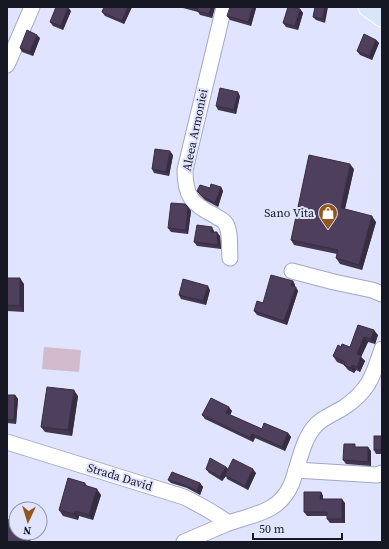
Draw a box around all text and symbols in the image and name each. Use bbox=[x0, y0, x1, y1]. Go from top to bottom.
street label: Aleea Armoniei bbox=[178, 87, 212, 173]
shop icon: Sano Vita bbox=[317, 202, 339, 230]
place label: Sano Vita bbox=[264, 205, 315, 221]
street label: Strada David bbox=[85, 459, 155, 495]
north arrow bbox=[8, 501, 48, 541]
scale bar bbox=[253, 515, 342, 541]
text: 50 m bbox=[259, 521, 285, 537]
text: N bbox=[23, 523, 32, 538]

